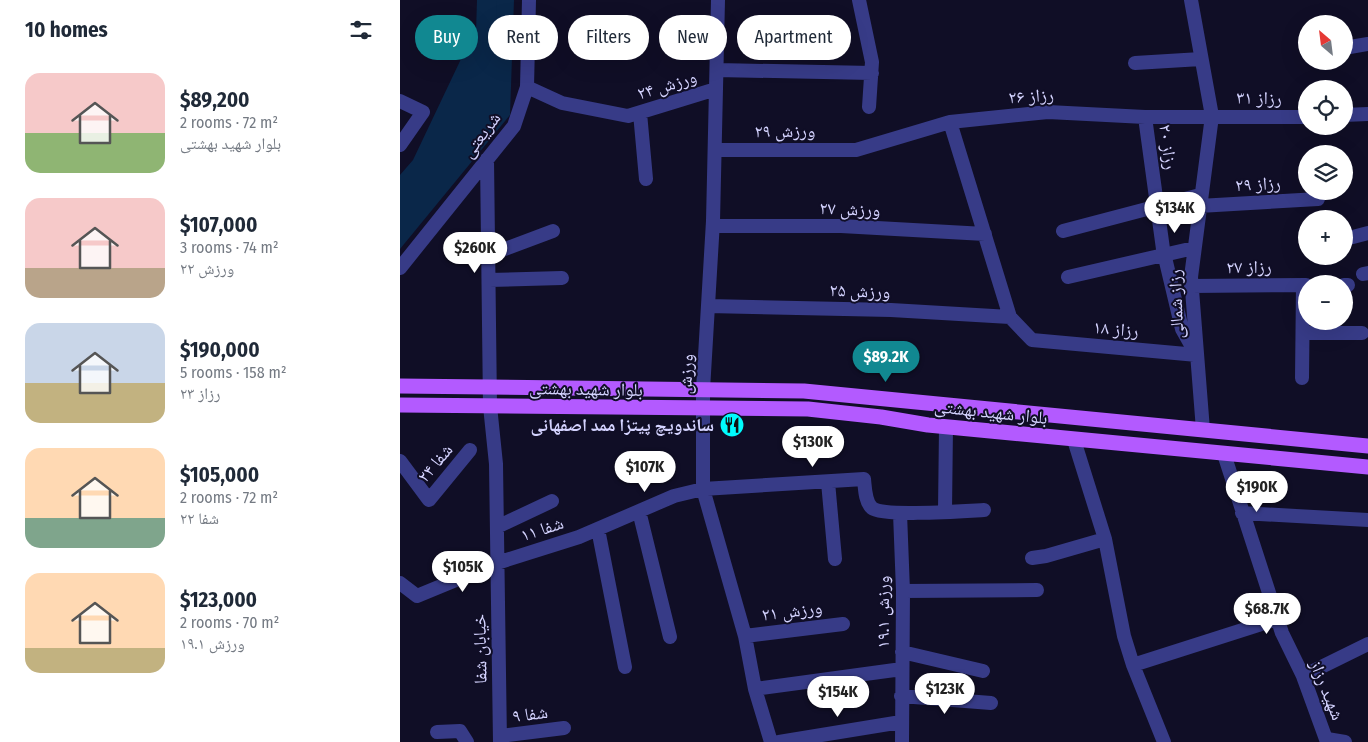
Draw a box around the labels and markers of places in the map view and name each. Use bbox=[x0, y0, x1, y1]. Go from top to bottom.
pin: $134K bbox=[1140, 192, 1210, 234]
pin: $260K bbox=[440, 232, 510, 274]
pin: $89.2K bbox=[845, 340, 927, 383]
restaurant icon: ساندویچ پیتزا ممد اصفهانی bbox=[719, 412, 745, 438]
place label: ساندویچ پیتزا ممد اصفهانی bbox=[531, 414, 714, 437]
pin: $130K bbox=[778, 426, 848, 468]
pin: $107K bbox=[610, 450, 680, 493]
pin: $190K bbox=[1222, 470, 1292, 513]
pin: $105K bbox=[428, 550, 498, 593]
pin: $68.7K bbox=[1226, 592, 1308, 635]
pin: $123K bbox=[910, 672, 980, 715]
pin: $154K bbox=[803, 676, 873, 718]

